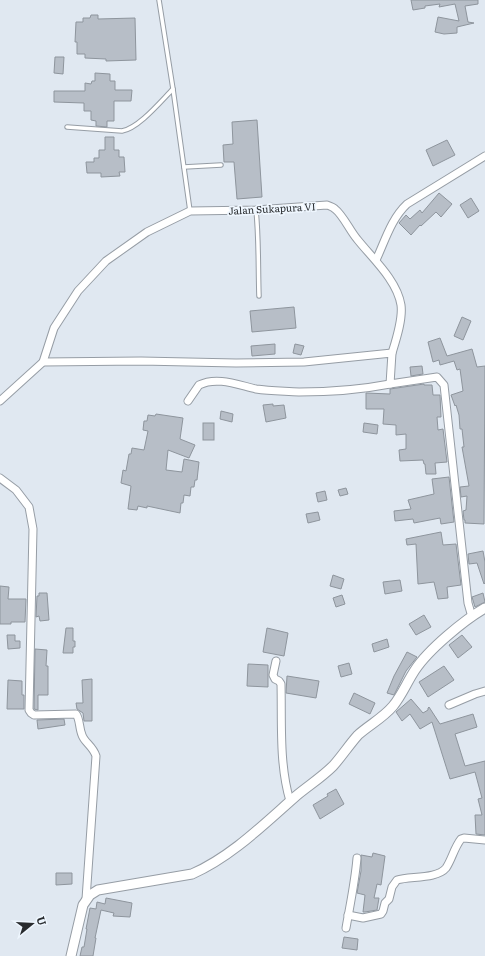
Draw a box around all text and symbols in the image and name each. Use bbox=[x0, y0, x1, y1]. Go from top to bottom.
street label: Jalan Sukapura VI bbox=[228, 198, 316, 218]
north arrow bbox=[12, 904, 52, 944]
text: U bbox=[34, 914, 52, 928]

